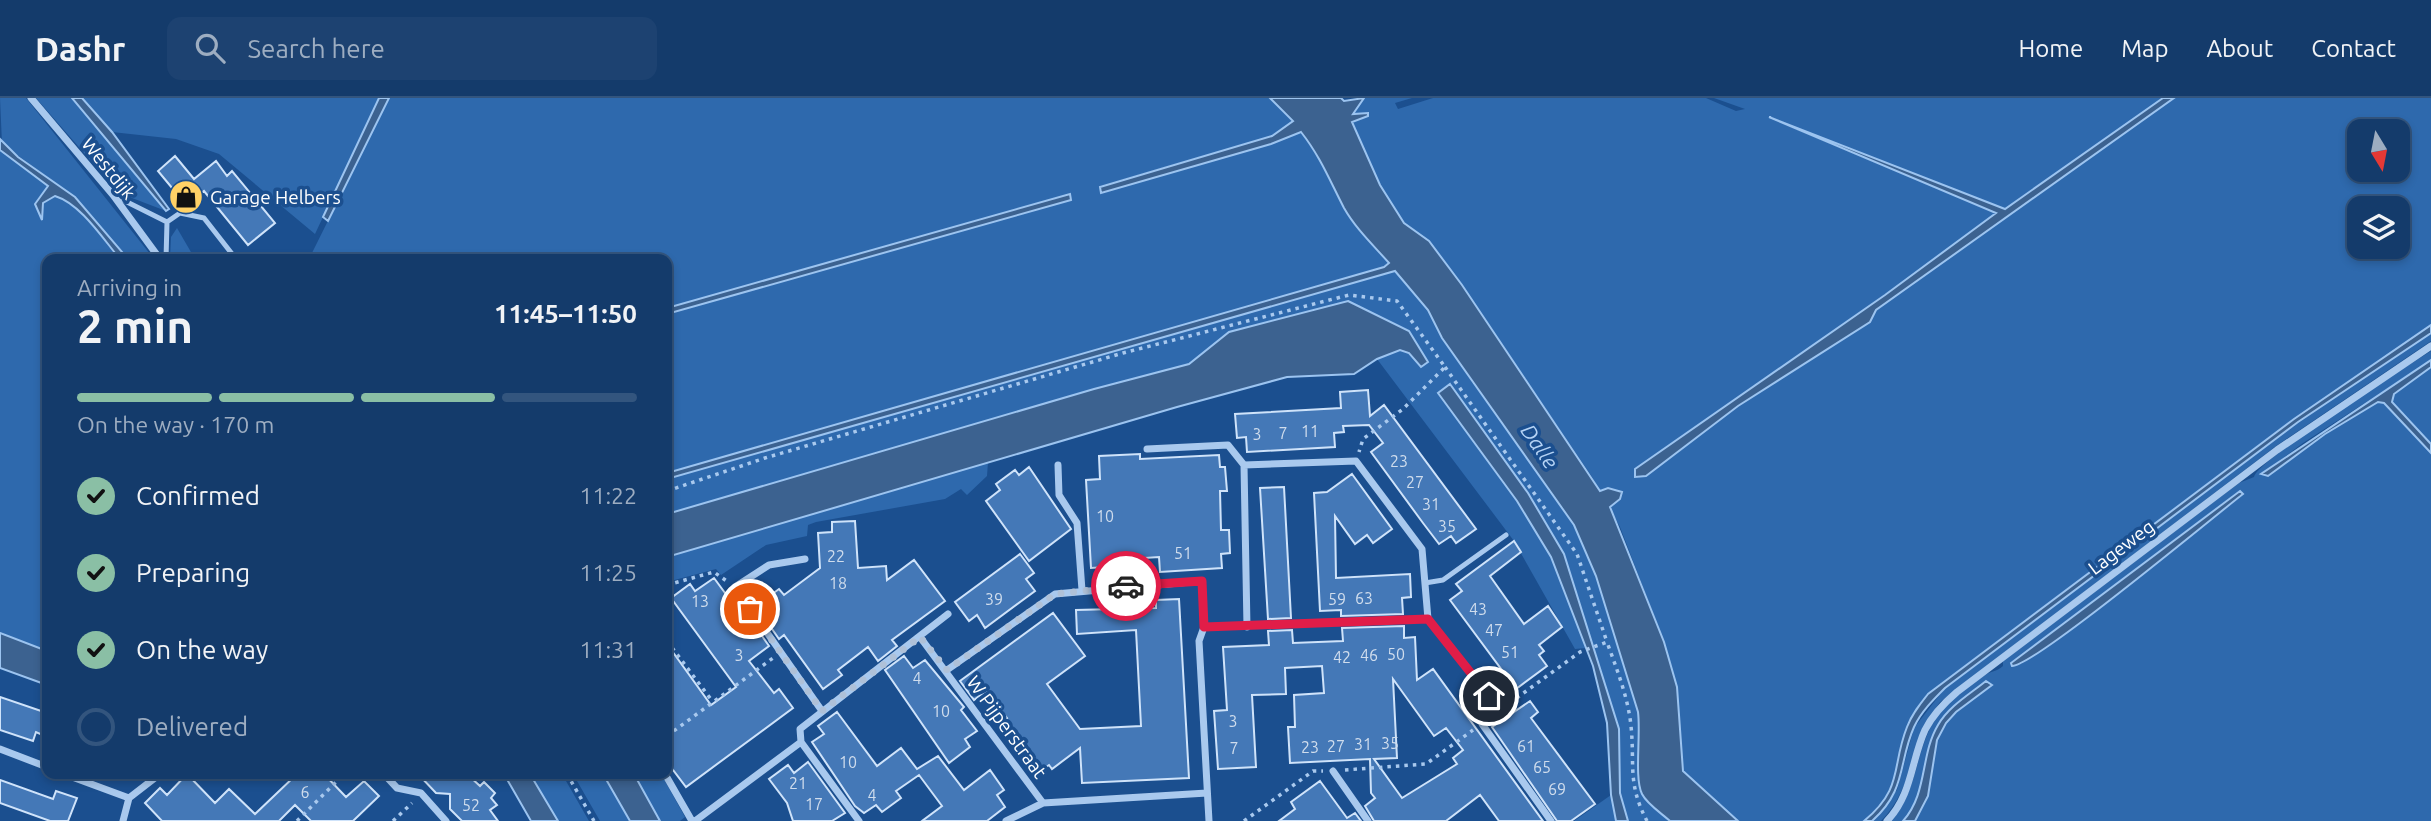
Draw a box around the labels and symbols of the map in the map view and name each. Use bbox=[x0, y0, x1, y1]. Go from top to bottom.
north arrow bbox=[2347, 119, 2410, 182]
street label: Westdijk bbox=[77, 133, 141, 204]
shop icon: Garage Helbers bbox=[167, 178, 205, 216]
place label: Garage Helbers bbox=[210, 186, 341, 208]
water label: Dalle bbox=[1517, 419, 1564, 473]
house number: 11 bbox=[1301, 422, 1319, 440]
house number: 7 bbox=[1278, 424, 1288, 442]
house number: 3 bbox=[1252, 425, 1262, 443]
house number: 23 bbox=[1390, 452, 1408, 470]
house number: 27 bbox=[1406, 473, 1424, 491]
house number: 31 bbox=[1422, 495, 1440, 513]
house number: 10 bbox=[1096, 507, 1114, 525]
street label: Lageweg bbox=[2084, 515, 2158, 579]
house number: 35 bbox=[1438, 517, 1456, 535]
house number: 51 bbox=[1174, 544, 1192, 562]
house number: 22 bbox=[827, 547, 845, 565]
courier bbox=[1091, 551, 1161, 621]
house number: 18 bbox=[829, 574, 847, 592]
pin bbox=[720, 579, 780, 639]
house number: 63 bbox=[1355, 589, 1373, 607]
house number: 39 bbox=[985, 590, 1003, 608]
house number: 59 bbox=[1328, 590, 1346, 608]
house number: 13 bbox=[691, 592, 709, 610]
house number: 43 bbox=[1469, 600, 1487, 618]
house number: 47 bbox=[1485, 621, 1503, 639]
house number: 51 bbox=[1501, 643, 1519, 661]
house number: 50 bbox=[1387, 645, 1405, 663]
house number: 3 bbox=[734, 646, 744, 664]
house number: 46 bbox=[1360, 646, 1378, 664]
house number: 42 bbox=[1333, 648, 1351, 666]
pin bbox=[1459, 666, 1519, 726]
house number: 4 bbox=[912, 669, 922, 687]
street label: W Pijperstraat bbox=[962, 672, 1052, 783]
house number: 10 bbox=[932, 702, 950, 720]
house number: 3 bbox=[1228, 712, 1238, 730]
house number: 35 bbox=[1381, 734, 1399, 752]
house number: 31 bbox=[1354, 735, 1372, 753]
house number: 27 bbox=[1327, 737, 1345, 755]
house number: 61 bbox=[1517, 737, 1535, 755]
house number: 23 bbox=[1301, 738, 1319, 756]
house number: 7 bbox=[1229, 739, 1239, 757]
house number: 10 bbox=[839, 753, 857, 771]
house number: 65 bbox=[1533, 758, 1551, 776]
house number: 21 bbox=[789, 774, 807, 792]
house number: 69 bbox=[1548, 780, 1566, 798]
house number: 6 bbox=[300, 783, 310, 801]
house number: 4 bbox=[867, 786, 877, 804]
house number: 17 bbox=[805, 795, 823, 813]
house number: 52 bbox=[462, 796, 480, 814]

